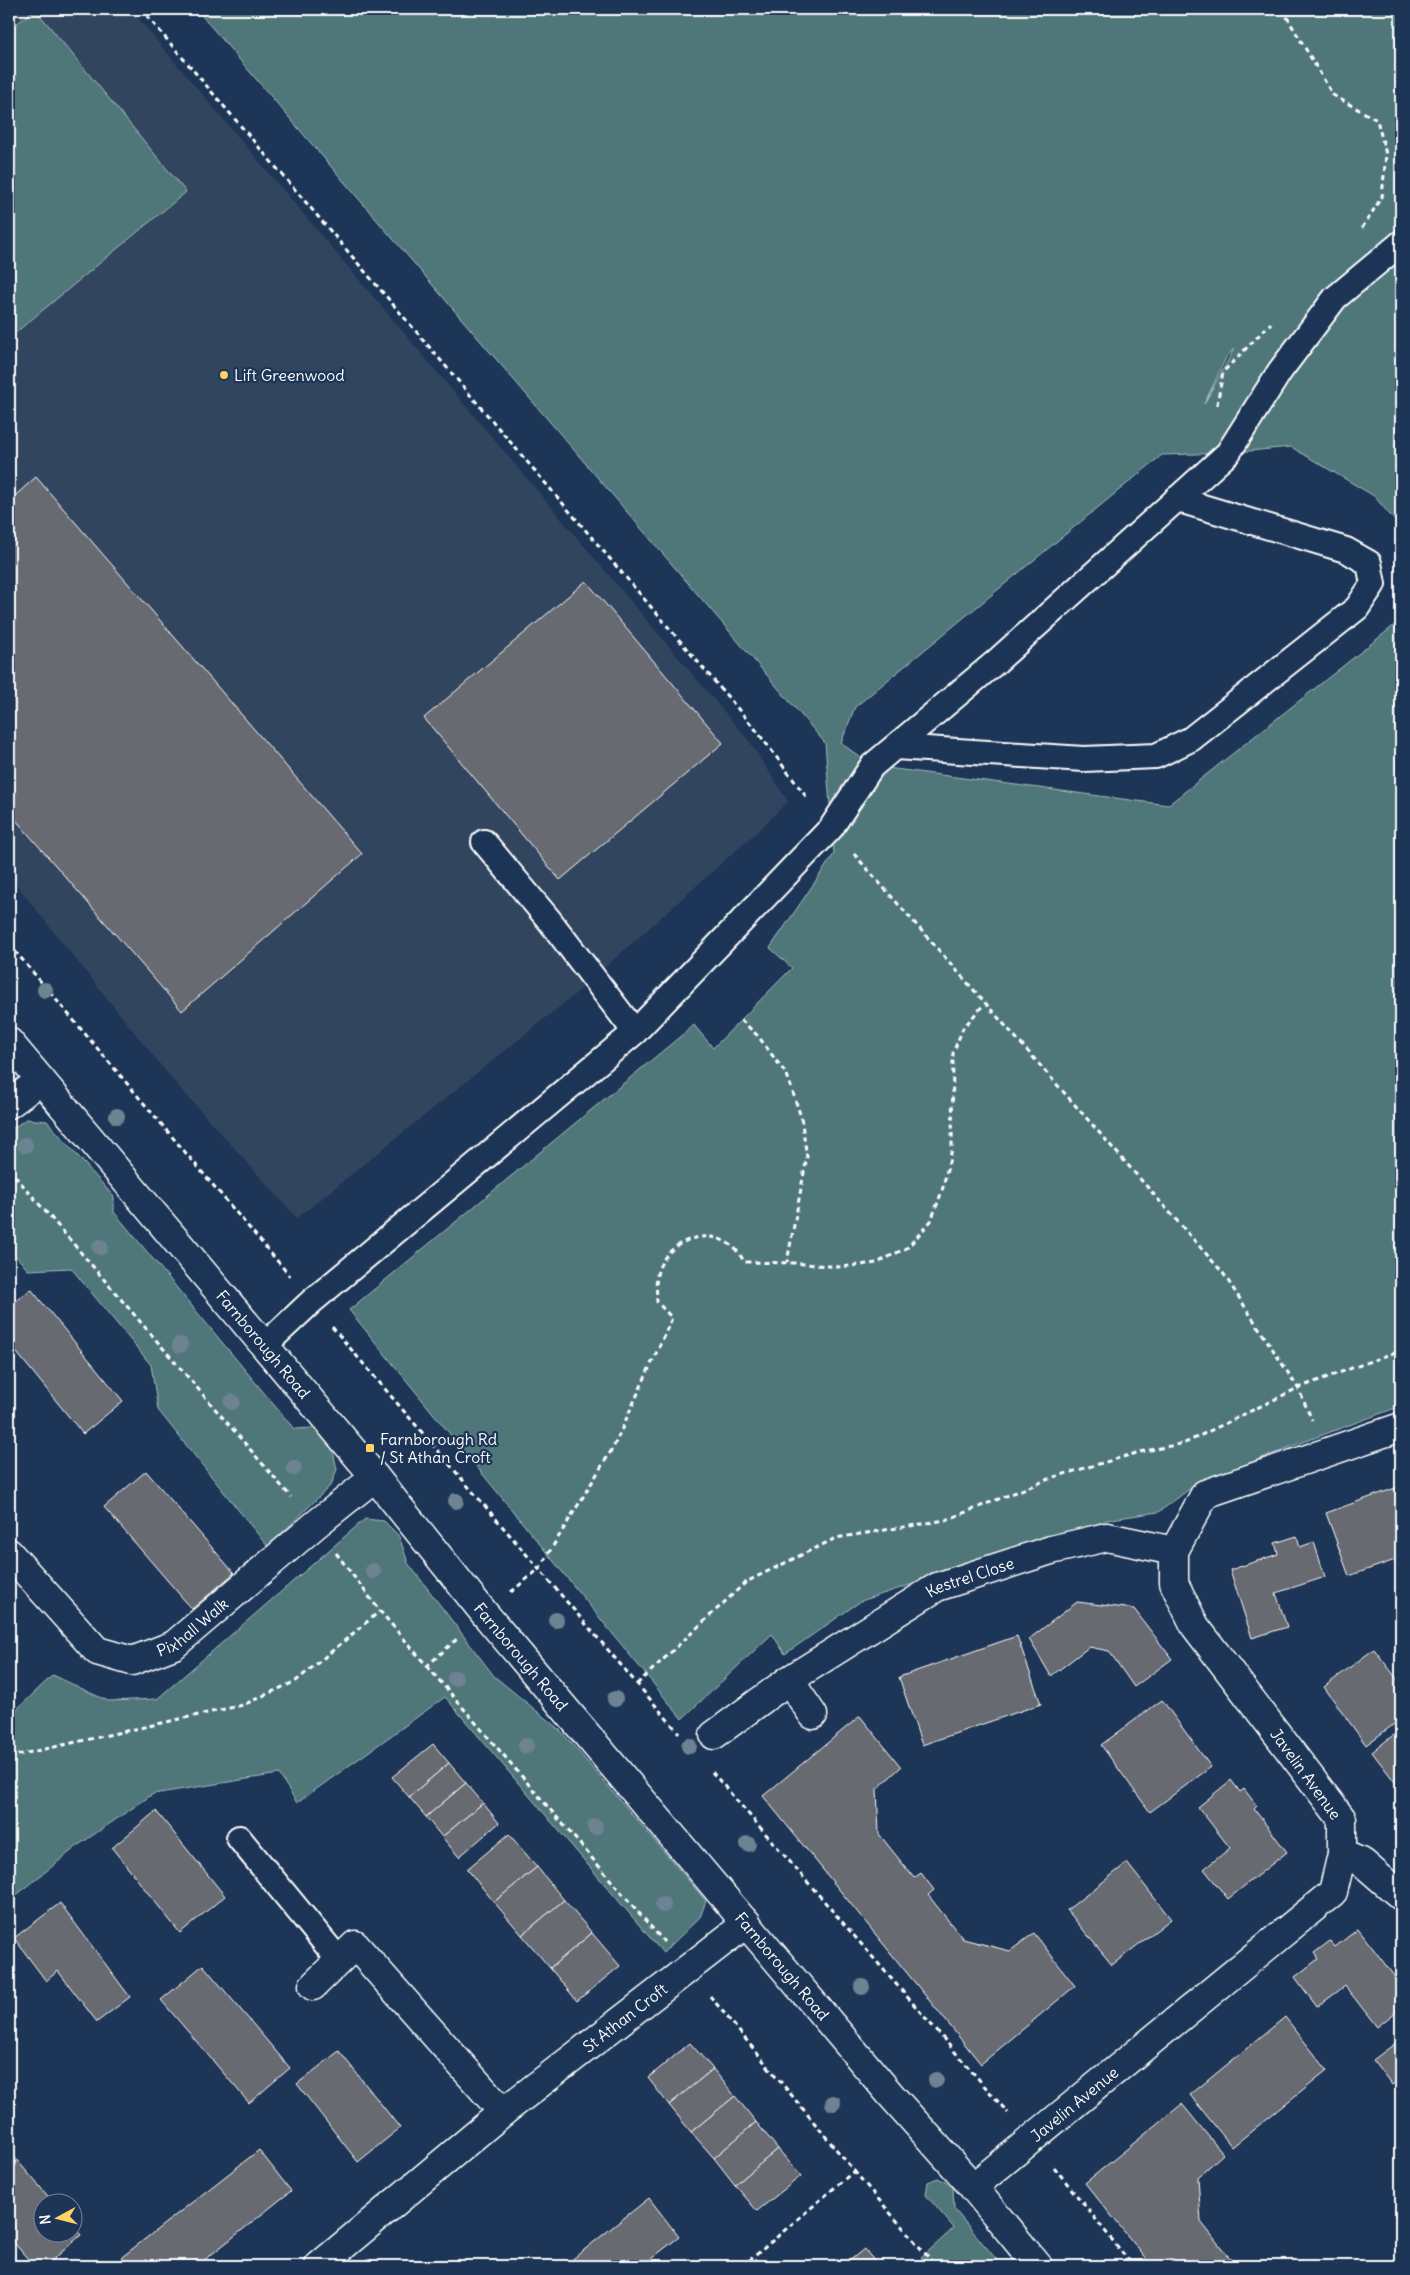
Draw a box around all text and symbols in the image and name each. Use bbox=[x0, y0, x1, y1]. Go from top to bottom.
place label: Lift Greenwood bbox=[234, 365, 345, 385]
marker: Lift Greenwood bbox=[218, 369, 230, 381]
street label: Farnborough Road bbox=[212, 1286, 315, 1402]
place label: Farnborough Rd / St Athan Croft bbox=[380, 1429, 497, 1467]
marker: Farnborough Rd / St Athan Croft bbox=[364, 1442, 376, 1454]
street label: Kestrel Close bbox=[922, 1553, 1016, 1602]
street label: Pixhall Walk bbox=[154, 1594, 232, 1661]
street label: Farnborough Road bbox=[470, 1599, 572, 1715]
street label: Javelin Avenue bbox=[1266, 1725, 1346, 1823]
street label: Farnborough Road bbox=[731, 1908, 833, 2024]
street label: St Athan Croft bbox=[579, 1978, 671, 2057]
street label: Javelin Avenue bbox=[1026, 2062, 1122, 2146]
north arrow bbox=[32, 2192, 82, 2242]
text: N bbox=[36, 2214, 55, 2225]

